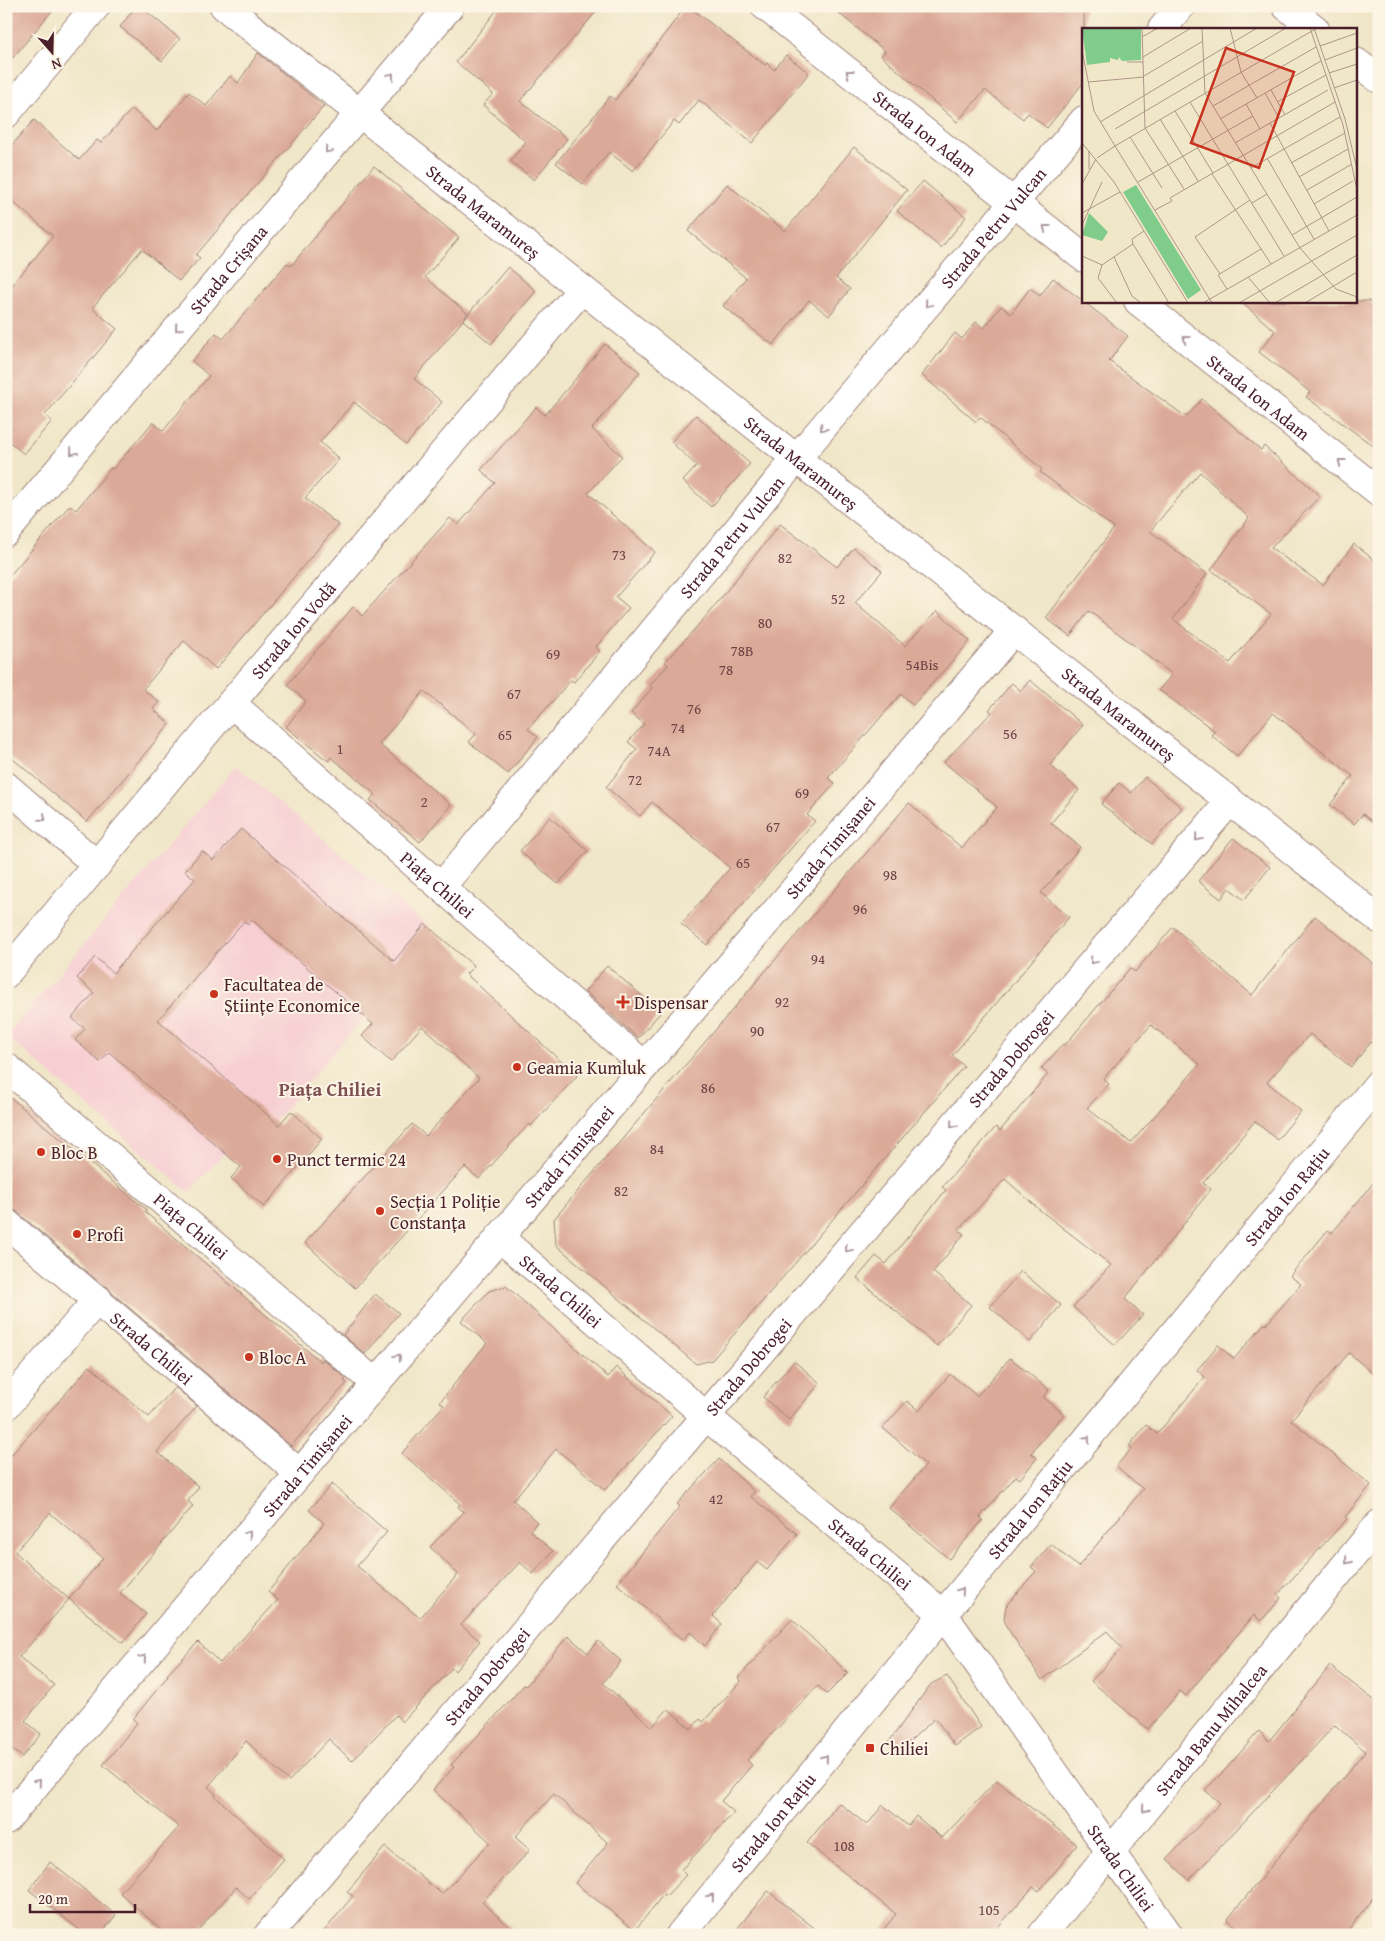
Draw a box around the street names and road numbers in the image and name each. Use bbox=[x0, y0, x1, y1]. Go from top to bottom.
street label: Strada Ion Adam bbox=[867, 83, 983, 182]
street label: Strada Maramureș bbox=[421, 157, 547, 265]
street label: Strada Petru Vulcan bbox=[933, 161, 1052, 294]
street label: Strada Crișana bbox=[182, 218, 274, 320]
street label: Strada Ion Adam bbox=[1201, 347, 1317, 446]
street label: Strada Maramureș bbox=[738, 409, 864, 516]
street label: Strada Petru Vulcan bbox=[673, 470, 790, 604]
street label: Strada Ion Vodă bbox=[244, 575, 342, 684]
street label: Strada Maramureș bbox=[1056, 660, 1182, 767]
street label: Strada Timișanei bbox=[779, 790, 882, 904]
street label: Piața Chiliei bbox=[395, 844, 481, 924]
street label: Strada Dobrogei bbox=[961, 1003, 1060, 1113]
street label: Strada Timișanei bbox=[517, 1099, 620, 1213]
street label: Strada Ion Rațiu bbox=[1237, 1140, 1336, 1252]
street label: Piața Chiliei bbox=[148, 1186, 235, 1265]
street label: Strada Chiliei bbox=[514, 1247, 608, 1334]
street label: Strada Chiliei bbox=[105, 1304, 199, 1391]
street label: Strada Dobrogei bbox=[698, 1312, 798, 1422]
street label: Strada Timișanei bbox=[255, 1408, 358, 1522]
street label: Strada Ion Rațiu bbox=[980, 1453, 1079, 1565]
street label: Strada Chiliei bbox=[823, 1510, 918, 1596]
street label: Strada Dobrogei bbox=[437, 1621, 536, 1731]
street label: Strada Banu Mihalcea bbox=[1148, 1657, 1273, 1801]
street label: Strada Ion Rațiu bbox=[724, 1766, 822, 1878]
street label: Strada Chiliei bbox=[1081, 1818, 1162, 1917]

